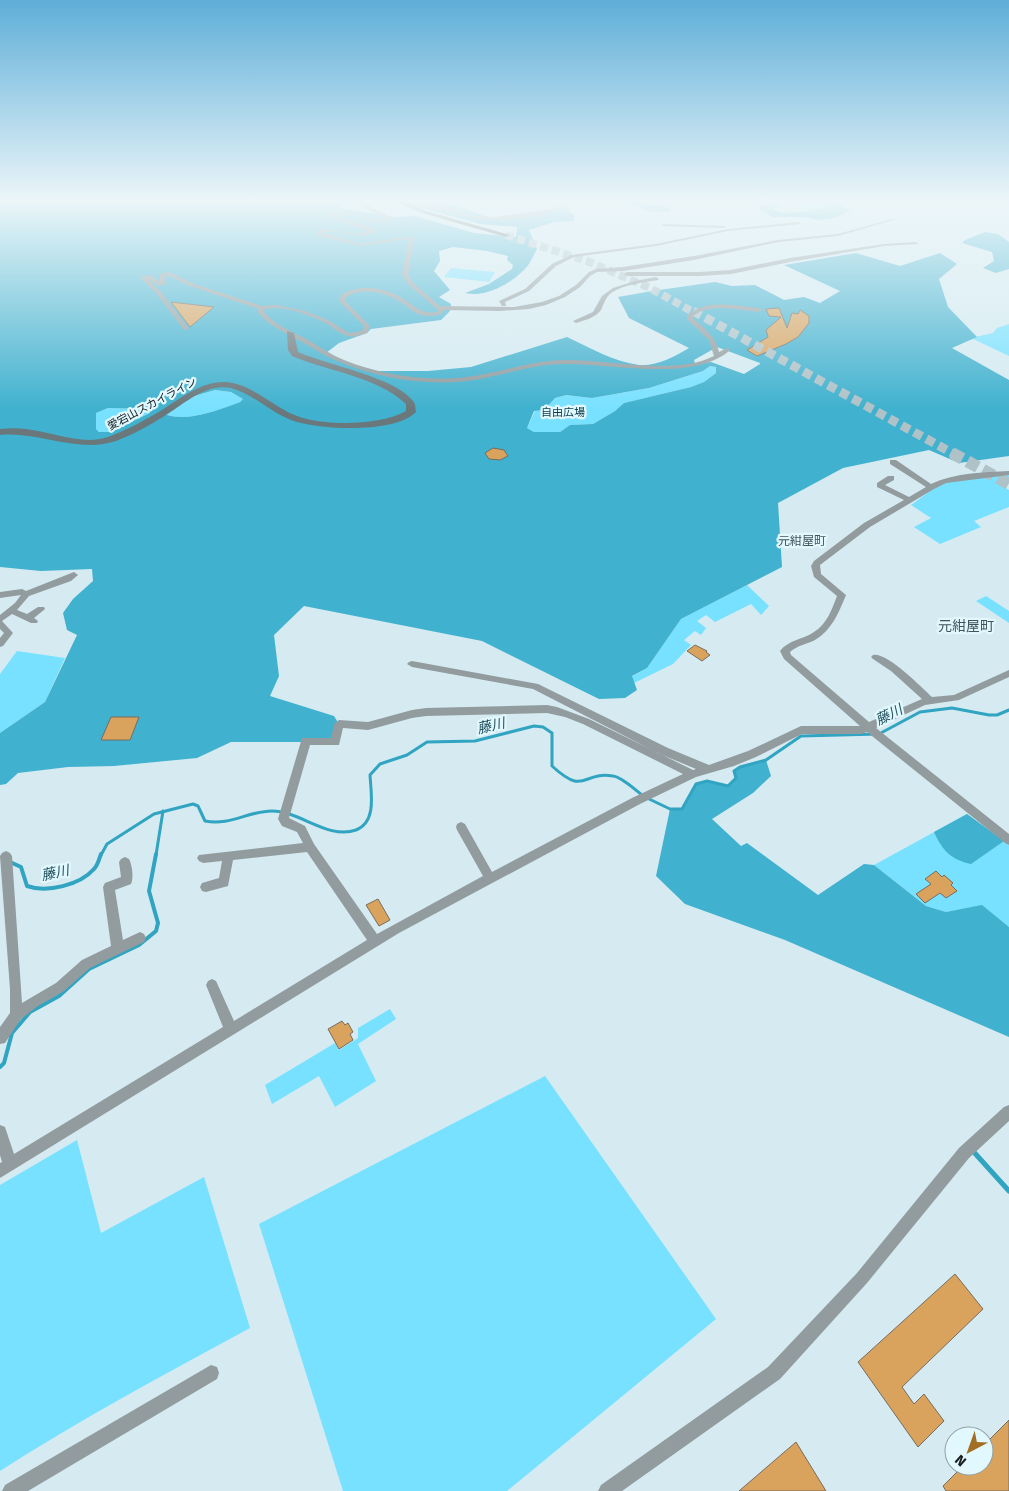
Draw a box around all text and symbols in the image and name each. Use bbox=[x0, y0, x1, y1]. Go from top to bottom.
street label: 愛宕山スカイライン bbox=[105, 375, 199, 433]
park label: 自由広場 bbox=[541, 406, 585, 419]
district label: 元紺屋町 bbox=[778, 534, 826, 548]
district label: 元紺屋町 bbox=[938, 618, 994, 635]
water label: 藤川 bbox=[873, 700, 907, 729]
water label: 藤川 bbox=[475, 714, 509, 737]
water label: 藤川 bbox=[40, 861, 72, 884]
north arrow bbox=[944, 1426, 994, 1476]
text: N bbox=[952, 1451, 970, 1470]

